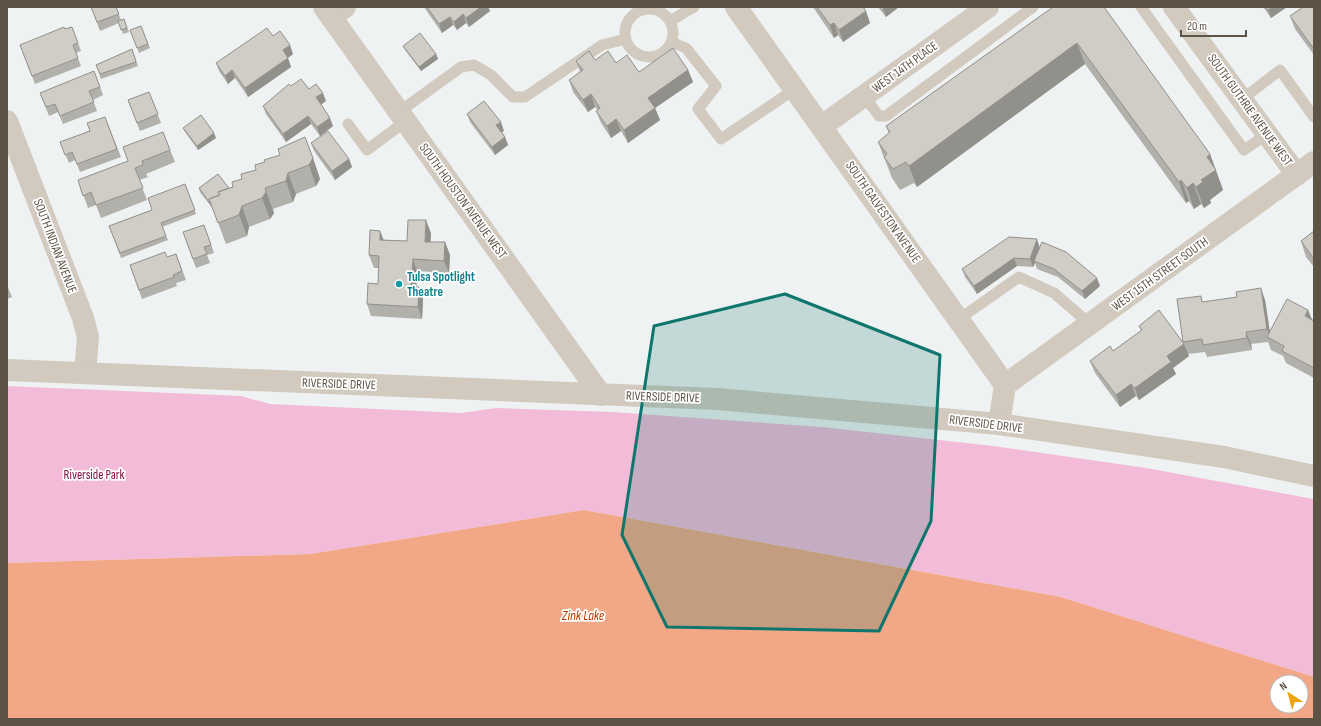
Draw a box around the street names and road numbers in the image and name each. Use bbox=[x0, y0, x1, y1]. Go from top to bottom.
street label: WEST 14TH PLACE bbox=[869, 38, 941, 96]
street label: SOUTH GUTHRIE AVENUE WEST bbox=[1204, 51, 1296, 169]
street label: SOUTH HOUSTON AVENUE WEST bbox=[416, 140, 510, 262]
street label: SOUTH GALVESTON AVENUE bbox=[842, 158, 924, 266]
street label: SOUTH INDIAN AVENUE bbox=[30, 197, 80, 295]
street label: WEST 15TH STREET SOUTH bbox=[1109, 234, 1211, 314]
street label: RIVERSIDE DRIVE bbox=[302, 375, 376, 393]
street label: RIVERSIDE DRIVE bbox=[626, 388, 700, 406]
street label: RIVERSIDE DRIVE bbox=[948, 412, 1024, 436]

